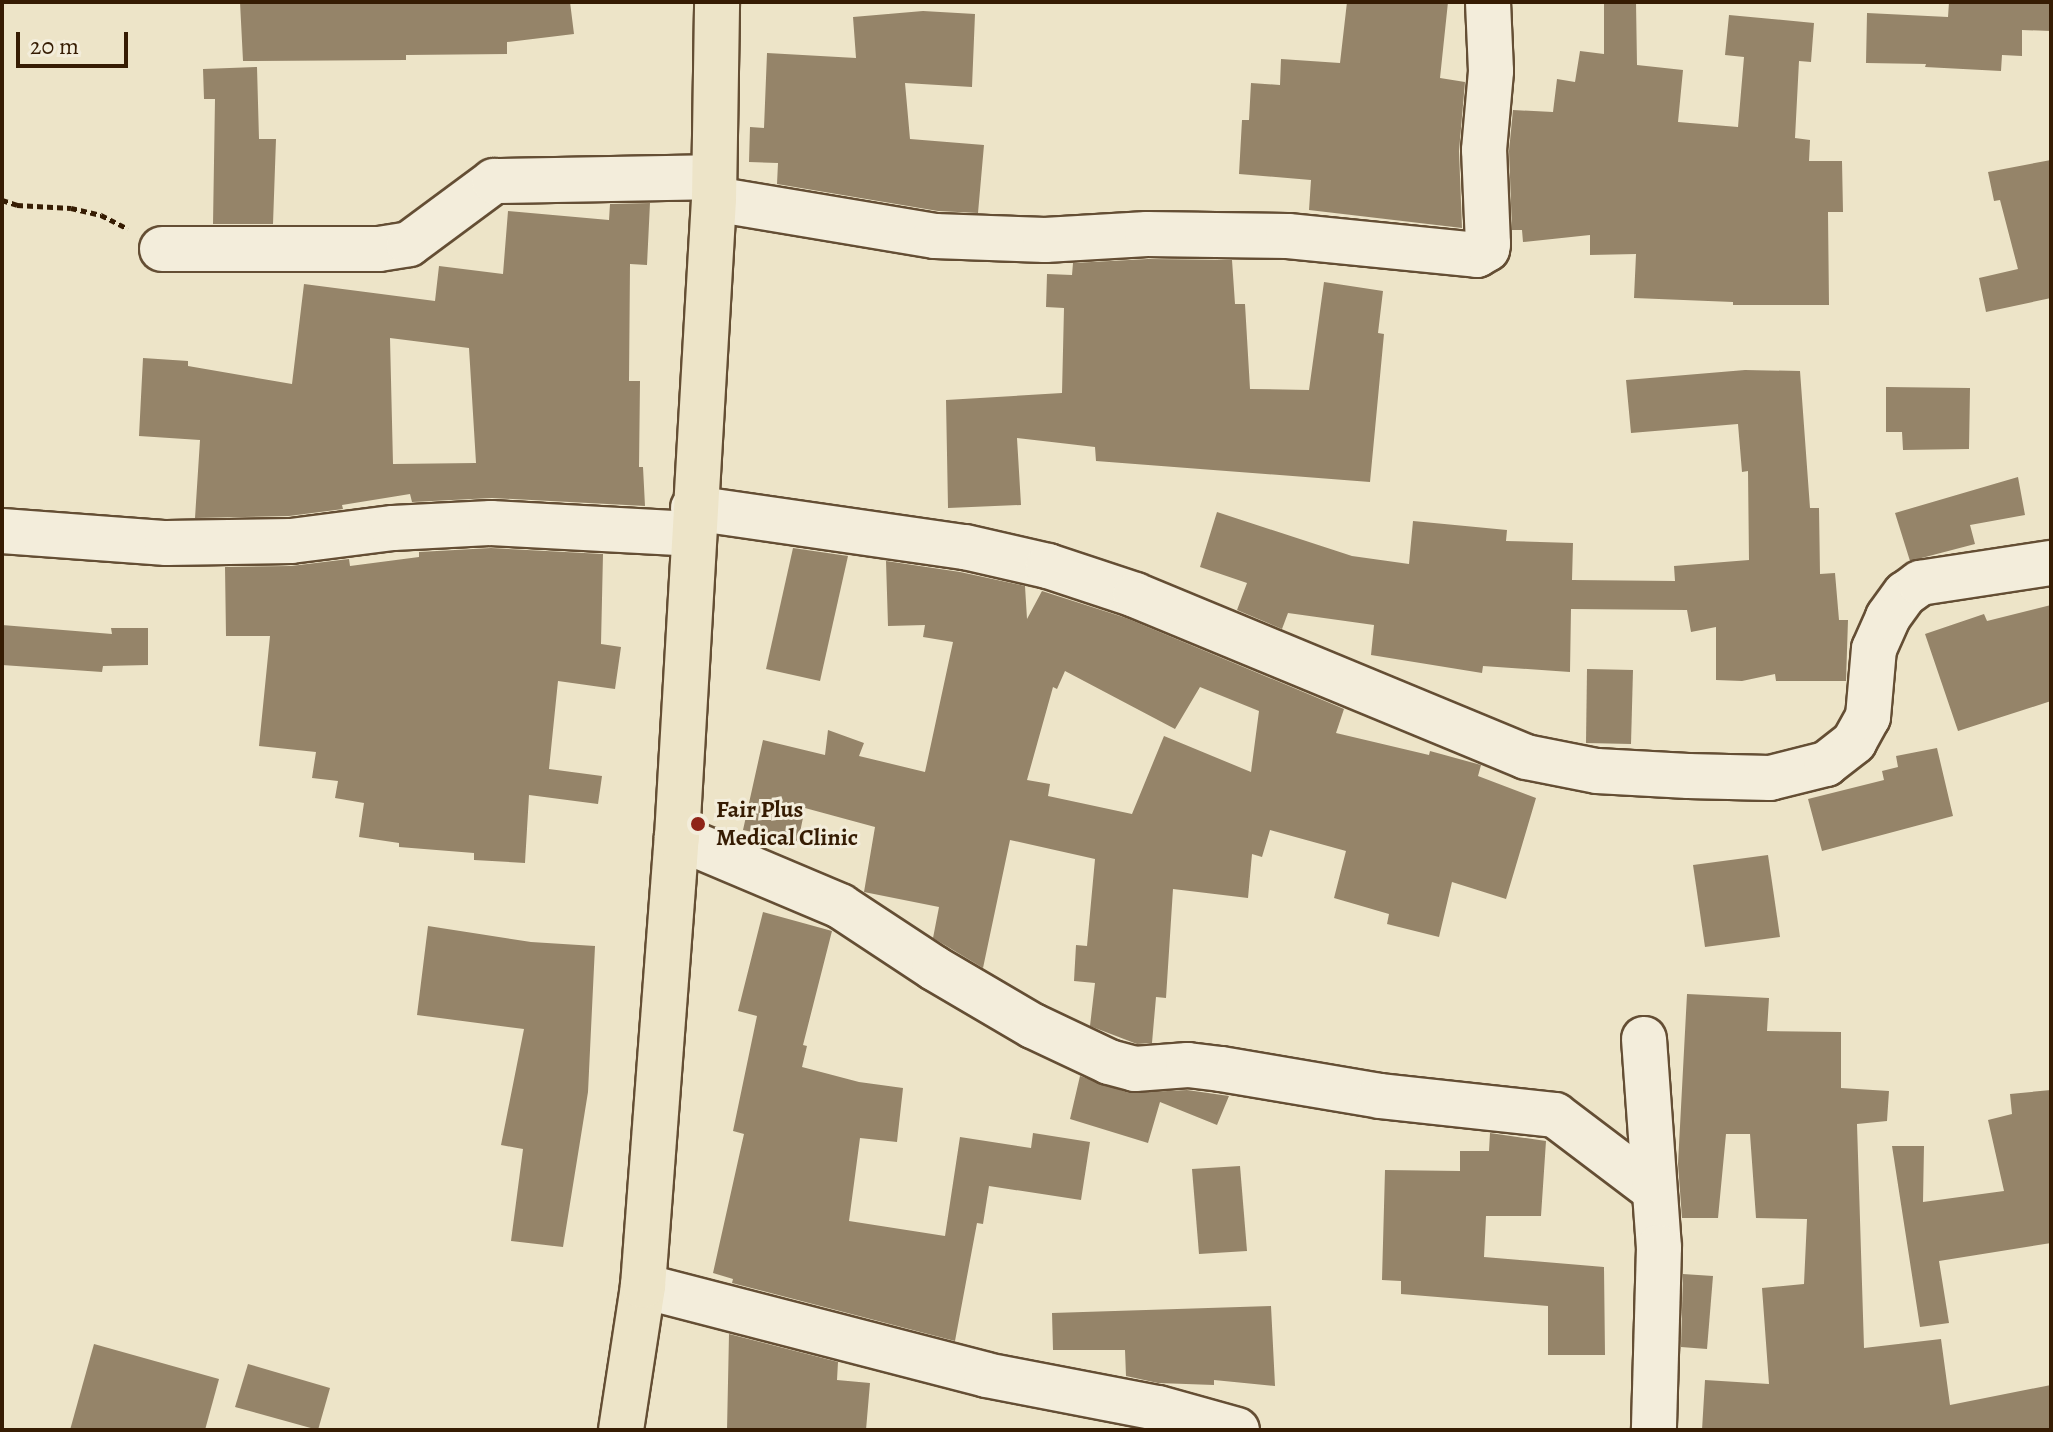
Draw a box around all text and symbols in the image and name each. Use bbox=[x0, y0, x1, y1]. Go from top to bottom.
scale bar bbox=[20, 16, 132, 66]
text: 20 m bbox=[30, 30, 79, 62]
place label: Fair Plus Medical Clinic bbox=[716, 796, 858, 852]
marker: Fair Plus Medical Clinic bbox=[687, 813, 709, 835]

